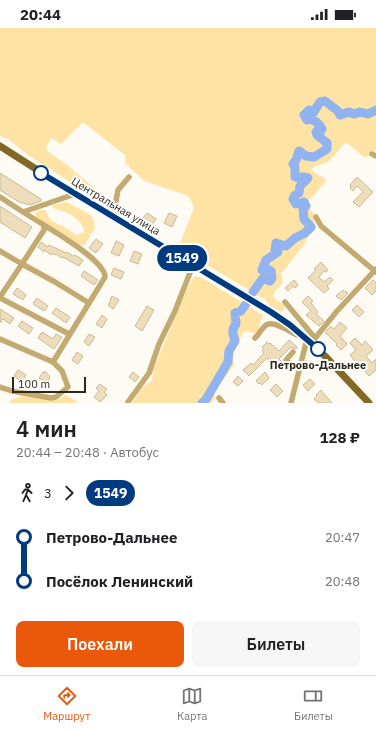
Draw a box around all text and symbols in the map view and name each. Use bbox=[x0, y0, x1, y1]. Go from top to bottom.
text: 20:44 bbox=[20, 5, 61, 24]
unlabelled marker bbox=[33, 165, 49, 181]
street label: Центральная улица bbox=[69, 174, 163, 238]
line badge: 1549 bbox=[154, 245, 210, 271]
text: 1549 bbox=[165, 249, 199, 267]
marker: Петрово-Дальнее bbox=[310, 341, 326, 357]
place label: Петрово-Дальнее bbox=[270, 358, 366, 372]
scale bar bbox=[12, 375, 86, 394]
text: 100 m bbox=[18, 377, 50, 391]
text: 4 мин bbox=[16, 414, 77, 443]
text: 128 ₽ bbox=[320, 428, 360, 447]
text: 20:44 – 20:48 · Автобус bbox=[16, 444, 159, 461]
icon: walk bbox=[16, 482, 38, 504]
icon: forward bbox=[58, 482, 80, 504]
text: 1549 bbox=[94, 484, 127, 502]
text: 3 bbox=[44, 485, 52, 502]
text: Петрово-Дальнее bbox=[46, 528, 177, 547]
text: 20:47 bbox=[325, 529, 360, 546]
text: Посёлок Ленинский bbox=[46, 572, 193, 591]
text: 20:48 bbox=[325, 573, 360, 590]
button: Поехали bbox=[16, 621, 184, 667]
button: Билеты bbox=[192, 621, 360, 667]
tab: Маршрут bbox=[43, 685, 90, 723]
tab: Карта bbox=[177, 685, 207, 723]
tab: Билеты bbox=[294, 685, 333, 723]

